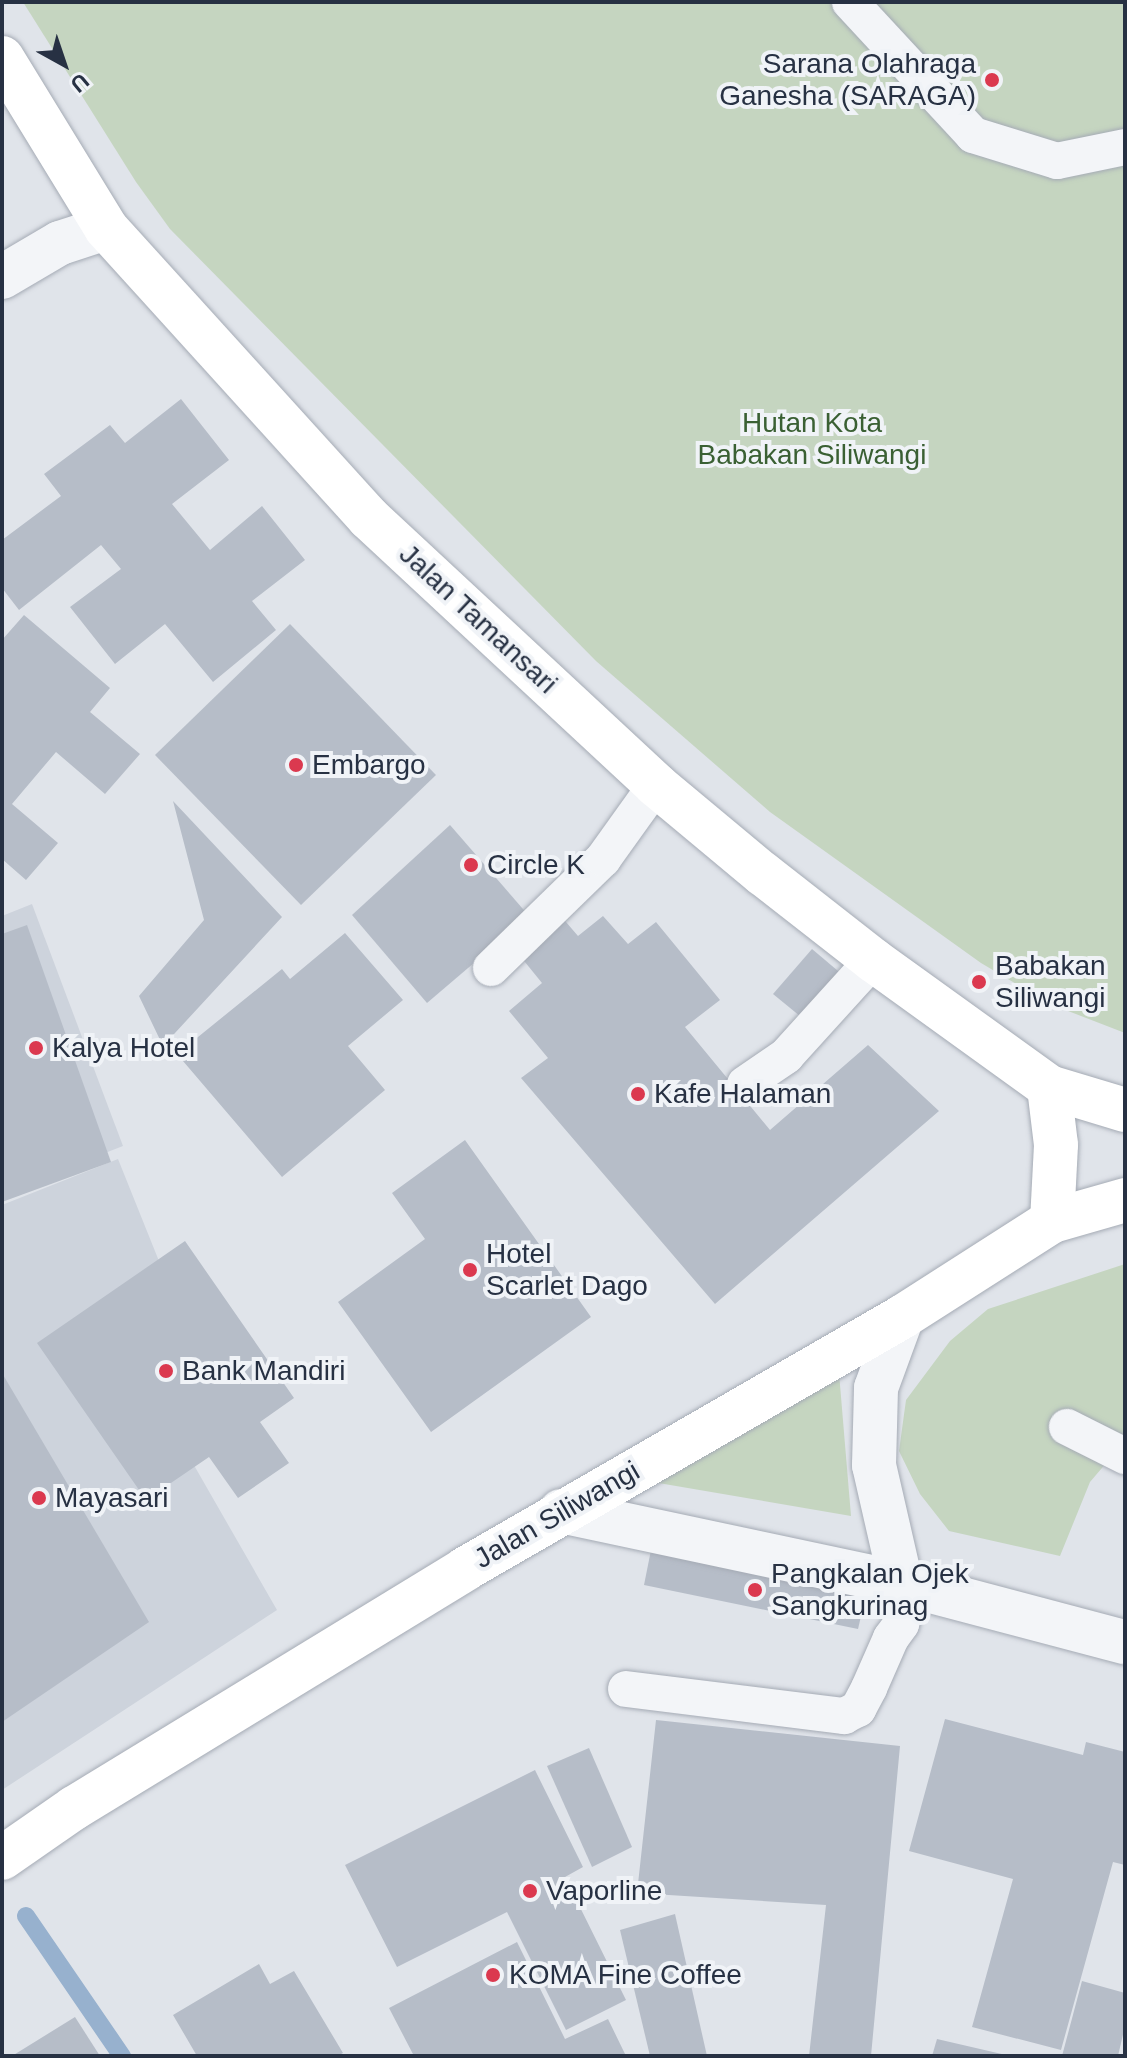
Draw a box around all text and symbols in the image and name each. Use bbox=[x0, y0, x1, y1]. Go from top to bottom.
north arrow bbox=[24, 24, 104, 104]
place label: Sarana Olahraga Ganesha (SARAGA) bbox=[719, 47, 976, 113]
text: U bbox=[66, 68, 94, 97]
marker: Sarana Olahraga Ganesha (SARAGA) bbox=[983, 71, 1001, 89]
park label: Hutan Kota Babakan Siliwangi bbox=[698, 406, 926, 472]
street label: Jalan Tamansari bbox=[392, 537, 564, 701]
place label: Embargo bbox=[312, 748, 426, 782]
marker: Embargo bbox=[287, 756, 305, 774]
place label: Circle K bbox=[487, 848, 585, 882]
marker: Circle K bbox=[462, 856, 480, 874]
place label: Babakan Siliwangi bbox=[995, 949, 1106, 1015]
marker: Babakan Siliwangi bbox=[970, 973, 988, 991]
place label: Kalya Hotel bbox=[52, 1031, 195, 1065]
marker: Kalya Hotel bbox=[27, 1039, 45, 1057]
place label: Kafe Halaman bbox=[654, 1077, 831, 1111]
marker: Kafe Halaman bbox=[629, 1085, 647, 1103]
place label: Hotel Scarlet Dago bbox=[486, 1237, 648, 1303]
marker: Hotel Scarlet Dago bbox=[461, 1261, 479, 1279]
place label: Bank Mandiri bbox=[182, 1354, 345, 1388]
marker: Bank Mandiri bbox=[157, 1362, 175, 1380]
street label: Jalan Siliwangi bbox=[468, 1454, 646, 1576]
place label: Mayasari bbox=[55, 1481, 169, 1515]
marker: Mayasari bbox=[30, 1489, 48, 1507]
place label: Pangkalan Ojek Sangkurinag bbox=[771, 1557, 969, 1623]
marker: Pangkalan Ojek Sangkurinag bbox=[746, 1581, 764, 1599]
place label: Vaporline bbox=[546, 1874, 662, 1908]
marker: Vaporline bbox=[521, 1882, 539, 1900]
place label: KOMA Fine Coffee bbox=[509, 1958, 743, 1992]
marker: KOMA Fine Coffee bbox=[484, 1966, 502, 1984]

